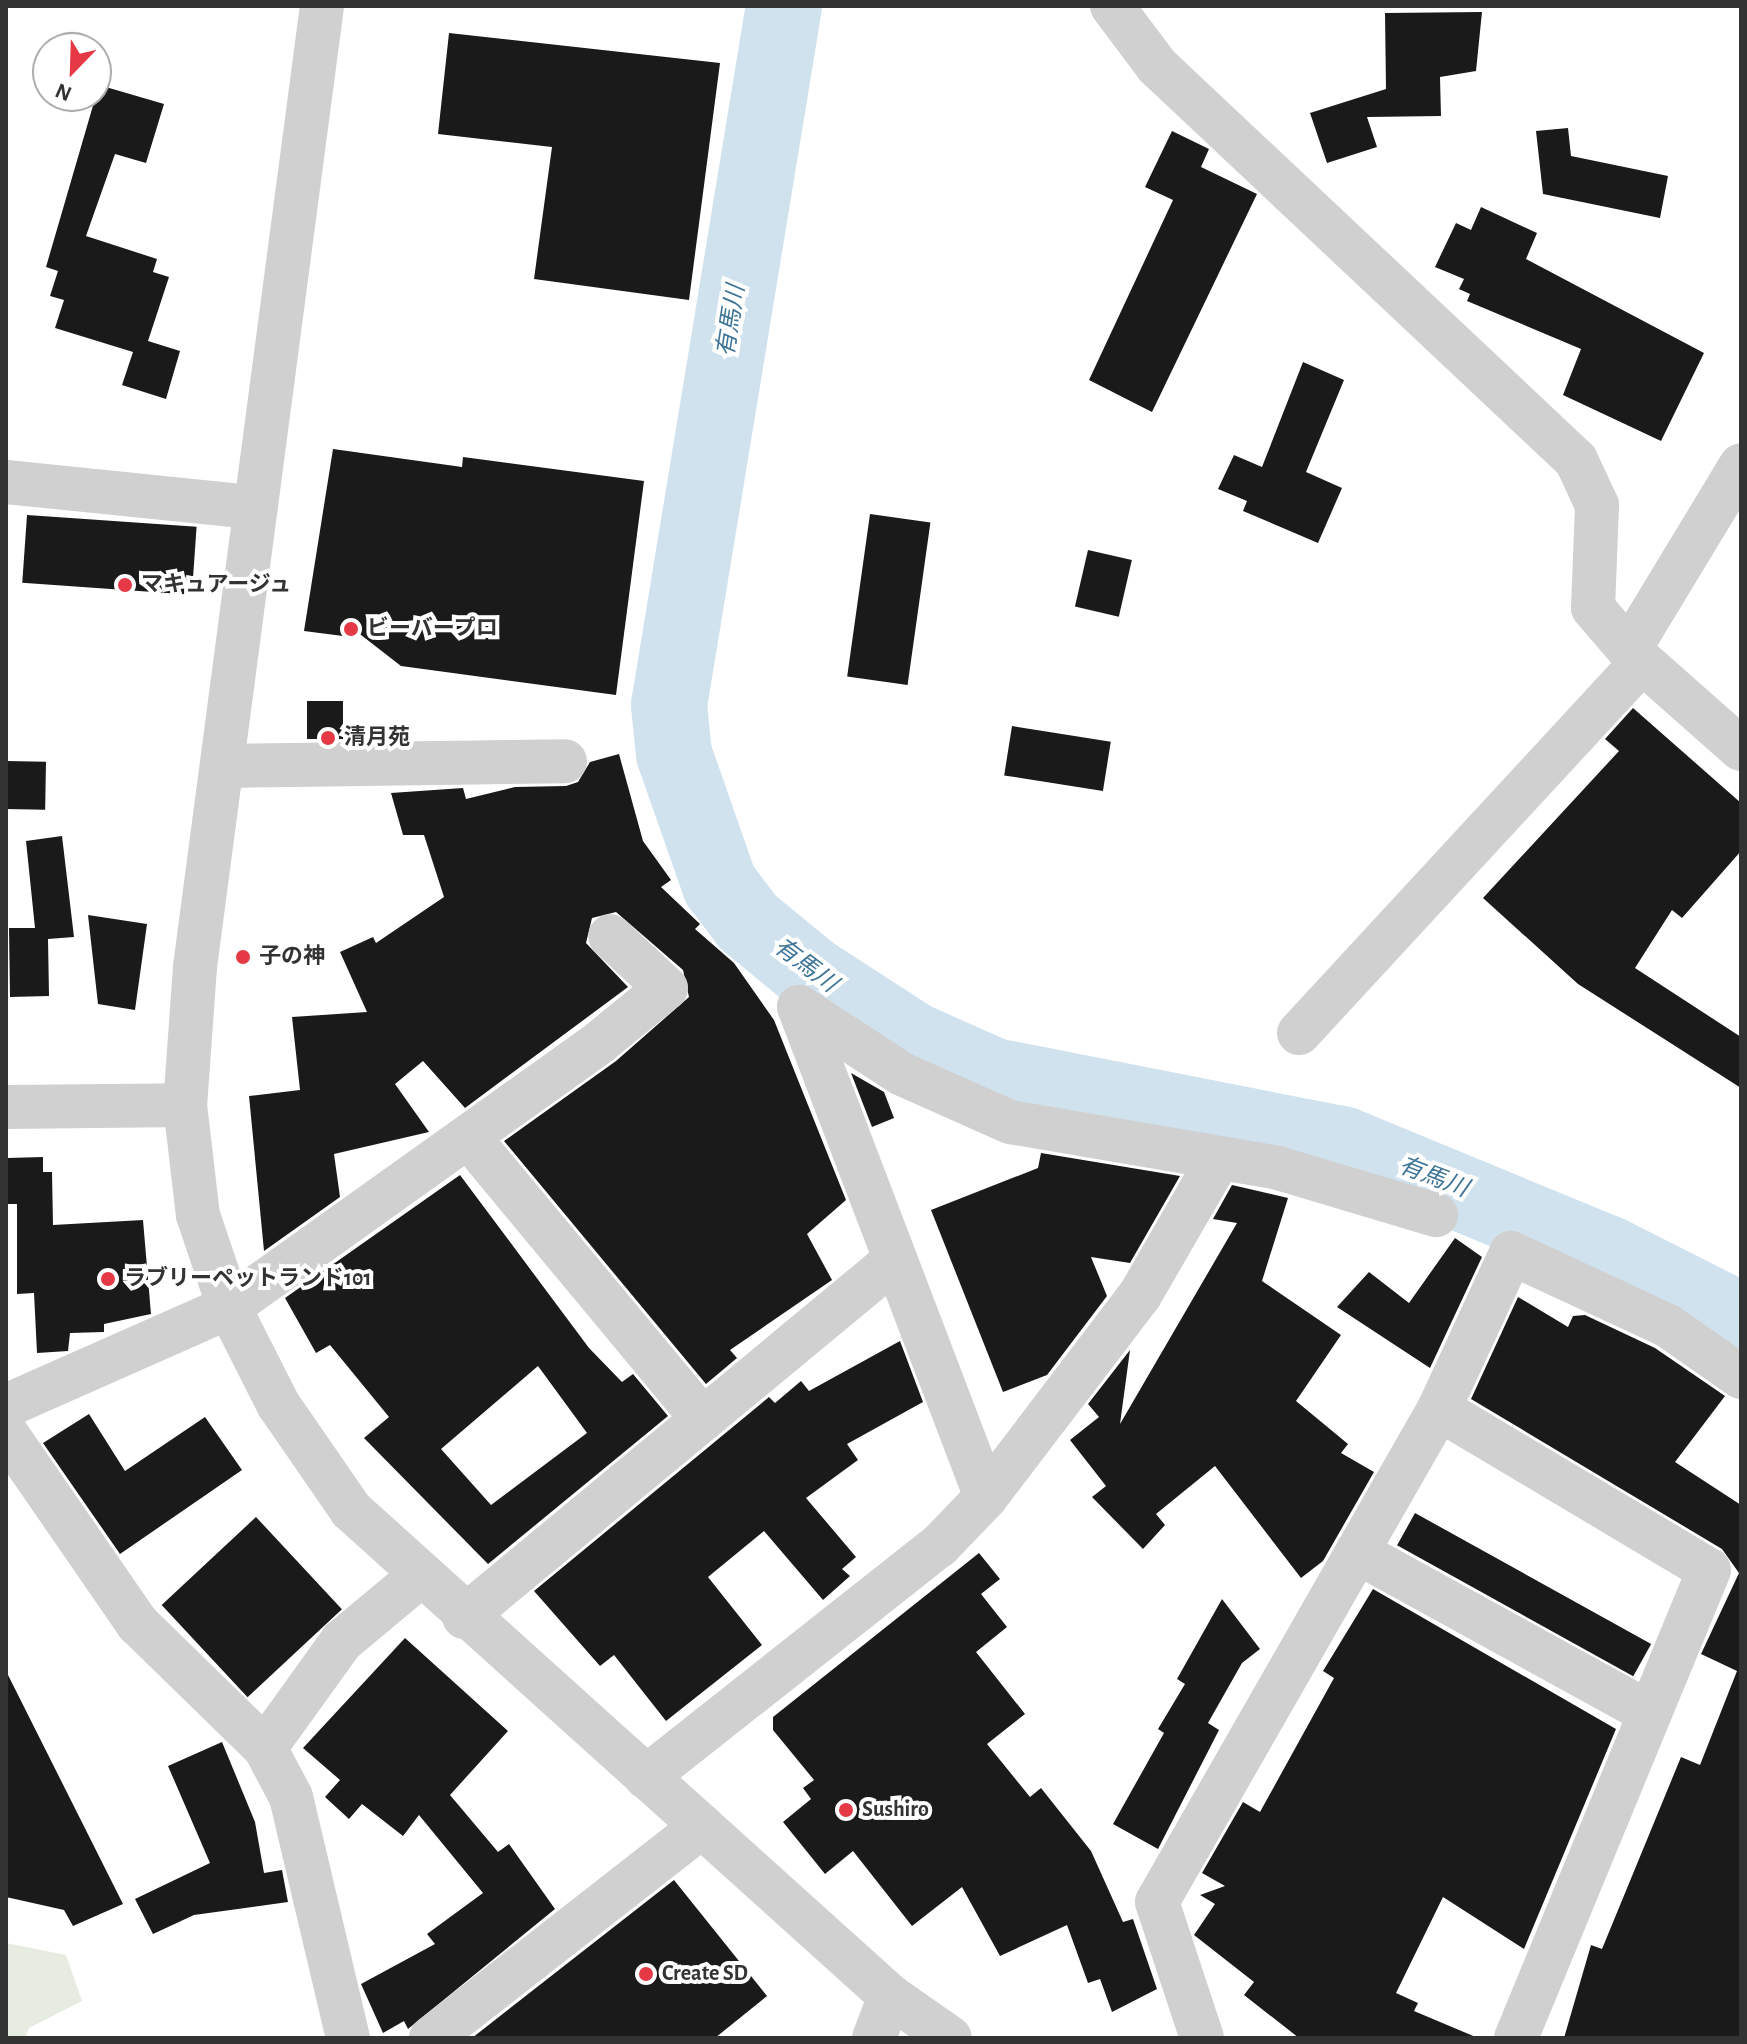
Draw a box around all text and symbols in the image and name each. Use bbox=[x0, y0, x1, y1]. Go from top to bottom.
north arrow bbox=[32, 32, 112, 112]
text: N bbox=[52, 79, 75, 105]
water label: 有馬川 bbox=[712, 283, 752, 359]
place label: マキュアージュ bbox=[141, 572, 294, 598]
marker: マキュアージュ bbox=[116, 576, 134, 594]
place label: ビーバープロ bbox=[367, 616, 499, 642]
marker: ビーバープロ bbox=[342, 620, 360, 638]
place label: 清月苑 bbox=[344, 725, 410, 751]
marker: 清月苑 bbox=[319, 729, 337, 747]
water label: 有馬川 bbox=[768, 933, 842, 999]
place label: 子の神 bbox=[259, 944, 325, 970]
marker: 子の神 bbox=[234, 948, 252, 966]
water label: 有馬川 bbox=[1394, 1152, 1472, 1204]
place label: ラブリーペットランド101 bbox=[124, 1266, 371, 1292]
marker: ラブリーペットランド101 bbox=[99, 1270, 117, 1288]
place label: Sushiro bbox=[862, 1797, 929, 1823]
marker: Sushiro bbox=[837, 1801, 855, 1819]
place label: Create SD bbox=[662, 1961, 748, 1987]
marker: Create SD bbox=[637, 1965, 655, 1983]

